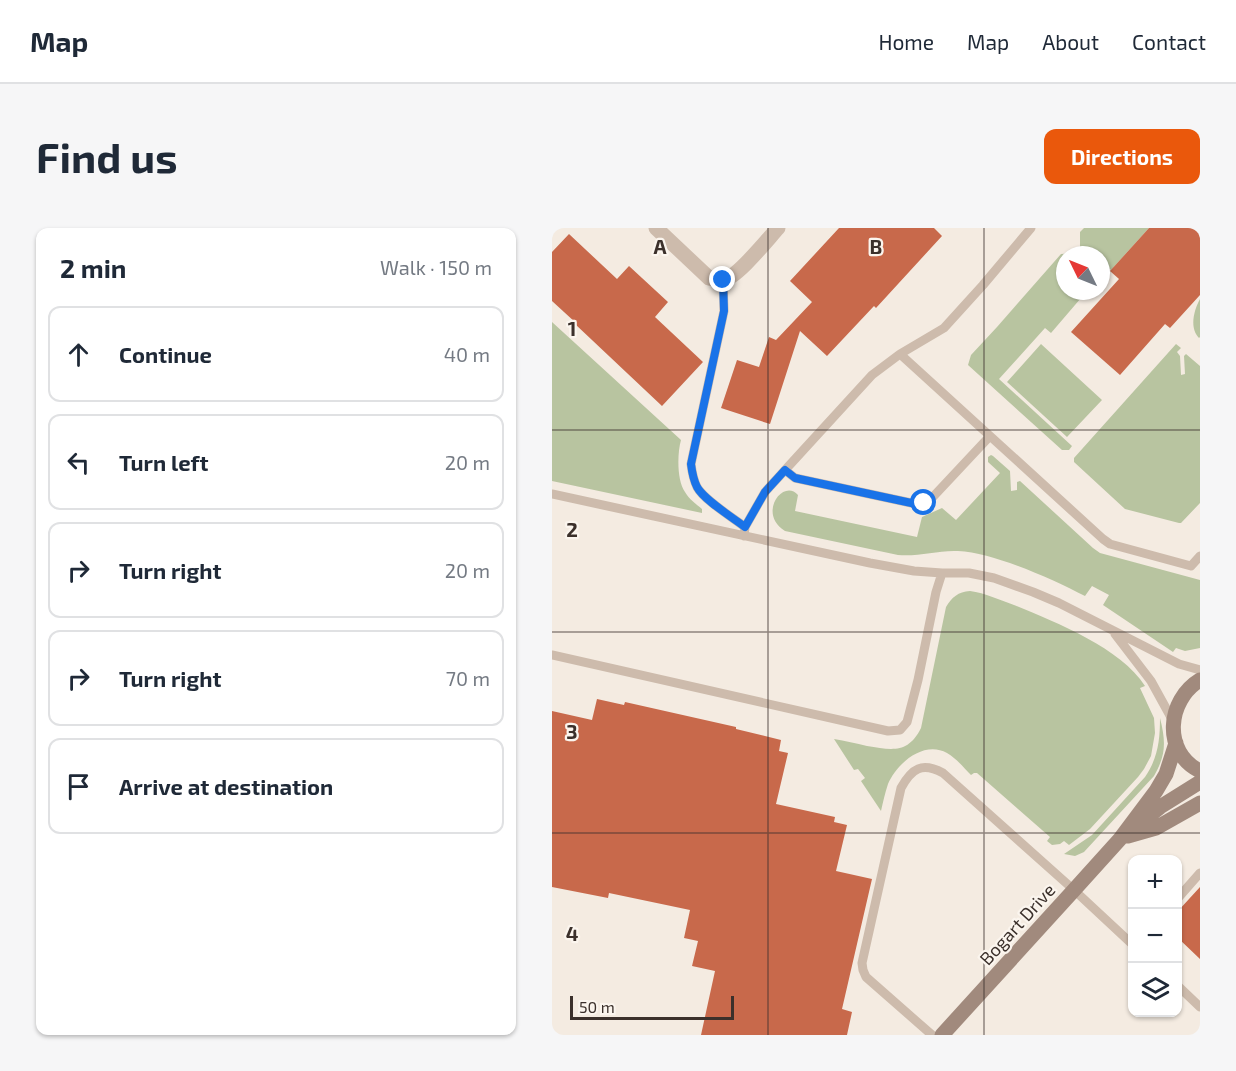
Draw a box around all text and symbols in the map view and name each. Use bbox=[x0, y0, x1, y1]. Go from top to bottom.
text: Map bbox=[30, 24, 88, 58]
text: Home bbox=[878, 29, 934, 54]
text: Map bbox=[967, 29, 1009, 54]
text: About bbox=[1042, 29, 1099, 54]
text: Contact bbox=[1132, 29, 1206, 54]
button: Directions bbox=[1044, 129, 1200, 184]
text: Find us bbox=[36, 131, 178, 181]
text: A bbox=[653, 234, 667, 258]
text: B bbox=[870, 234, 882, 258]
north arrow bbox=[1056, 246, 1110, 300]
text: 2 min bbox=[60, 252, 126, 283]
text: Walk · 150 m bbox=[380, 255, 492, 279]
route end bbox=[709, 266, 735, 292]
text: 1 bbox=[568, 316, 576, 340]
icon: ahead bbox=[62, 338, 95, 371]
text: Continue bbox=[119, 341, 212, 367]
text: 40 m bbox=[444, 342, 490, 366]
icon: left bbox=[62, 446, 95, 479]
text: Turn left bbox=[119, 449, 208, 475]
text: 20 m bbox=[445, 450, 490, 474]
route start bbox=[910, 489, 936, 515]
text: 2 bbox=[566, 517, 578, 541]
icon: right bbox=[62, 554, 95, 587]
text: Turn right bbox=[119, 557, 221, 583]
text: 20 m bbox=[445, 558, 490, 582]
icon: right bbox=[62, 662, 95, 695]
text: Turn right bbox=[119, 665, 221, 691]
text: 70 m bbox=[446, 666, 490, 690]
text: 3 bbox=[566, 719, 578, 743]
icon: arrive bbox=[62, 770, 95, 803]
text: Arrive at destination bbox=[119, 773, 333, 799]
map controls bbox=[1128, 855, 1182, 1017]
button: + bbox=[1128, 855, 1182, 909]
street label: Bogart Drive bbox=[975, 879, 1059, 969]
button: − bbox=[1128, 909, 1182, 963]
text: 4 bbox=[566, 921, 579, 945]
button: layers bbox=[1128, 963, 1182, 1017]
scale bar bbox=[570, 993, 734, 1020]
text: 50 m bbox=[579, 997, 615, 1016]

